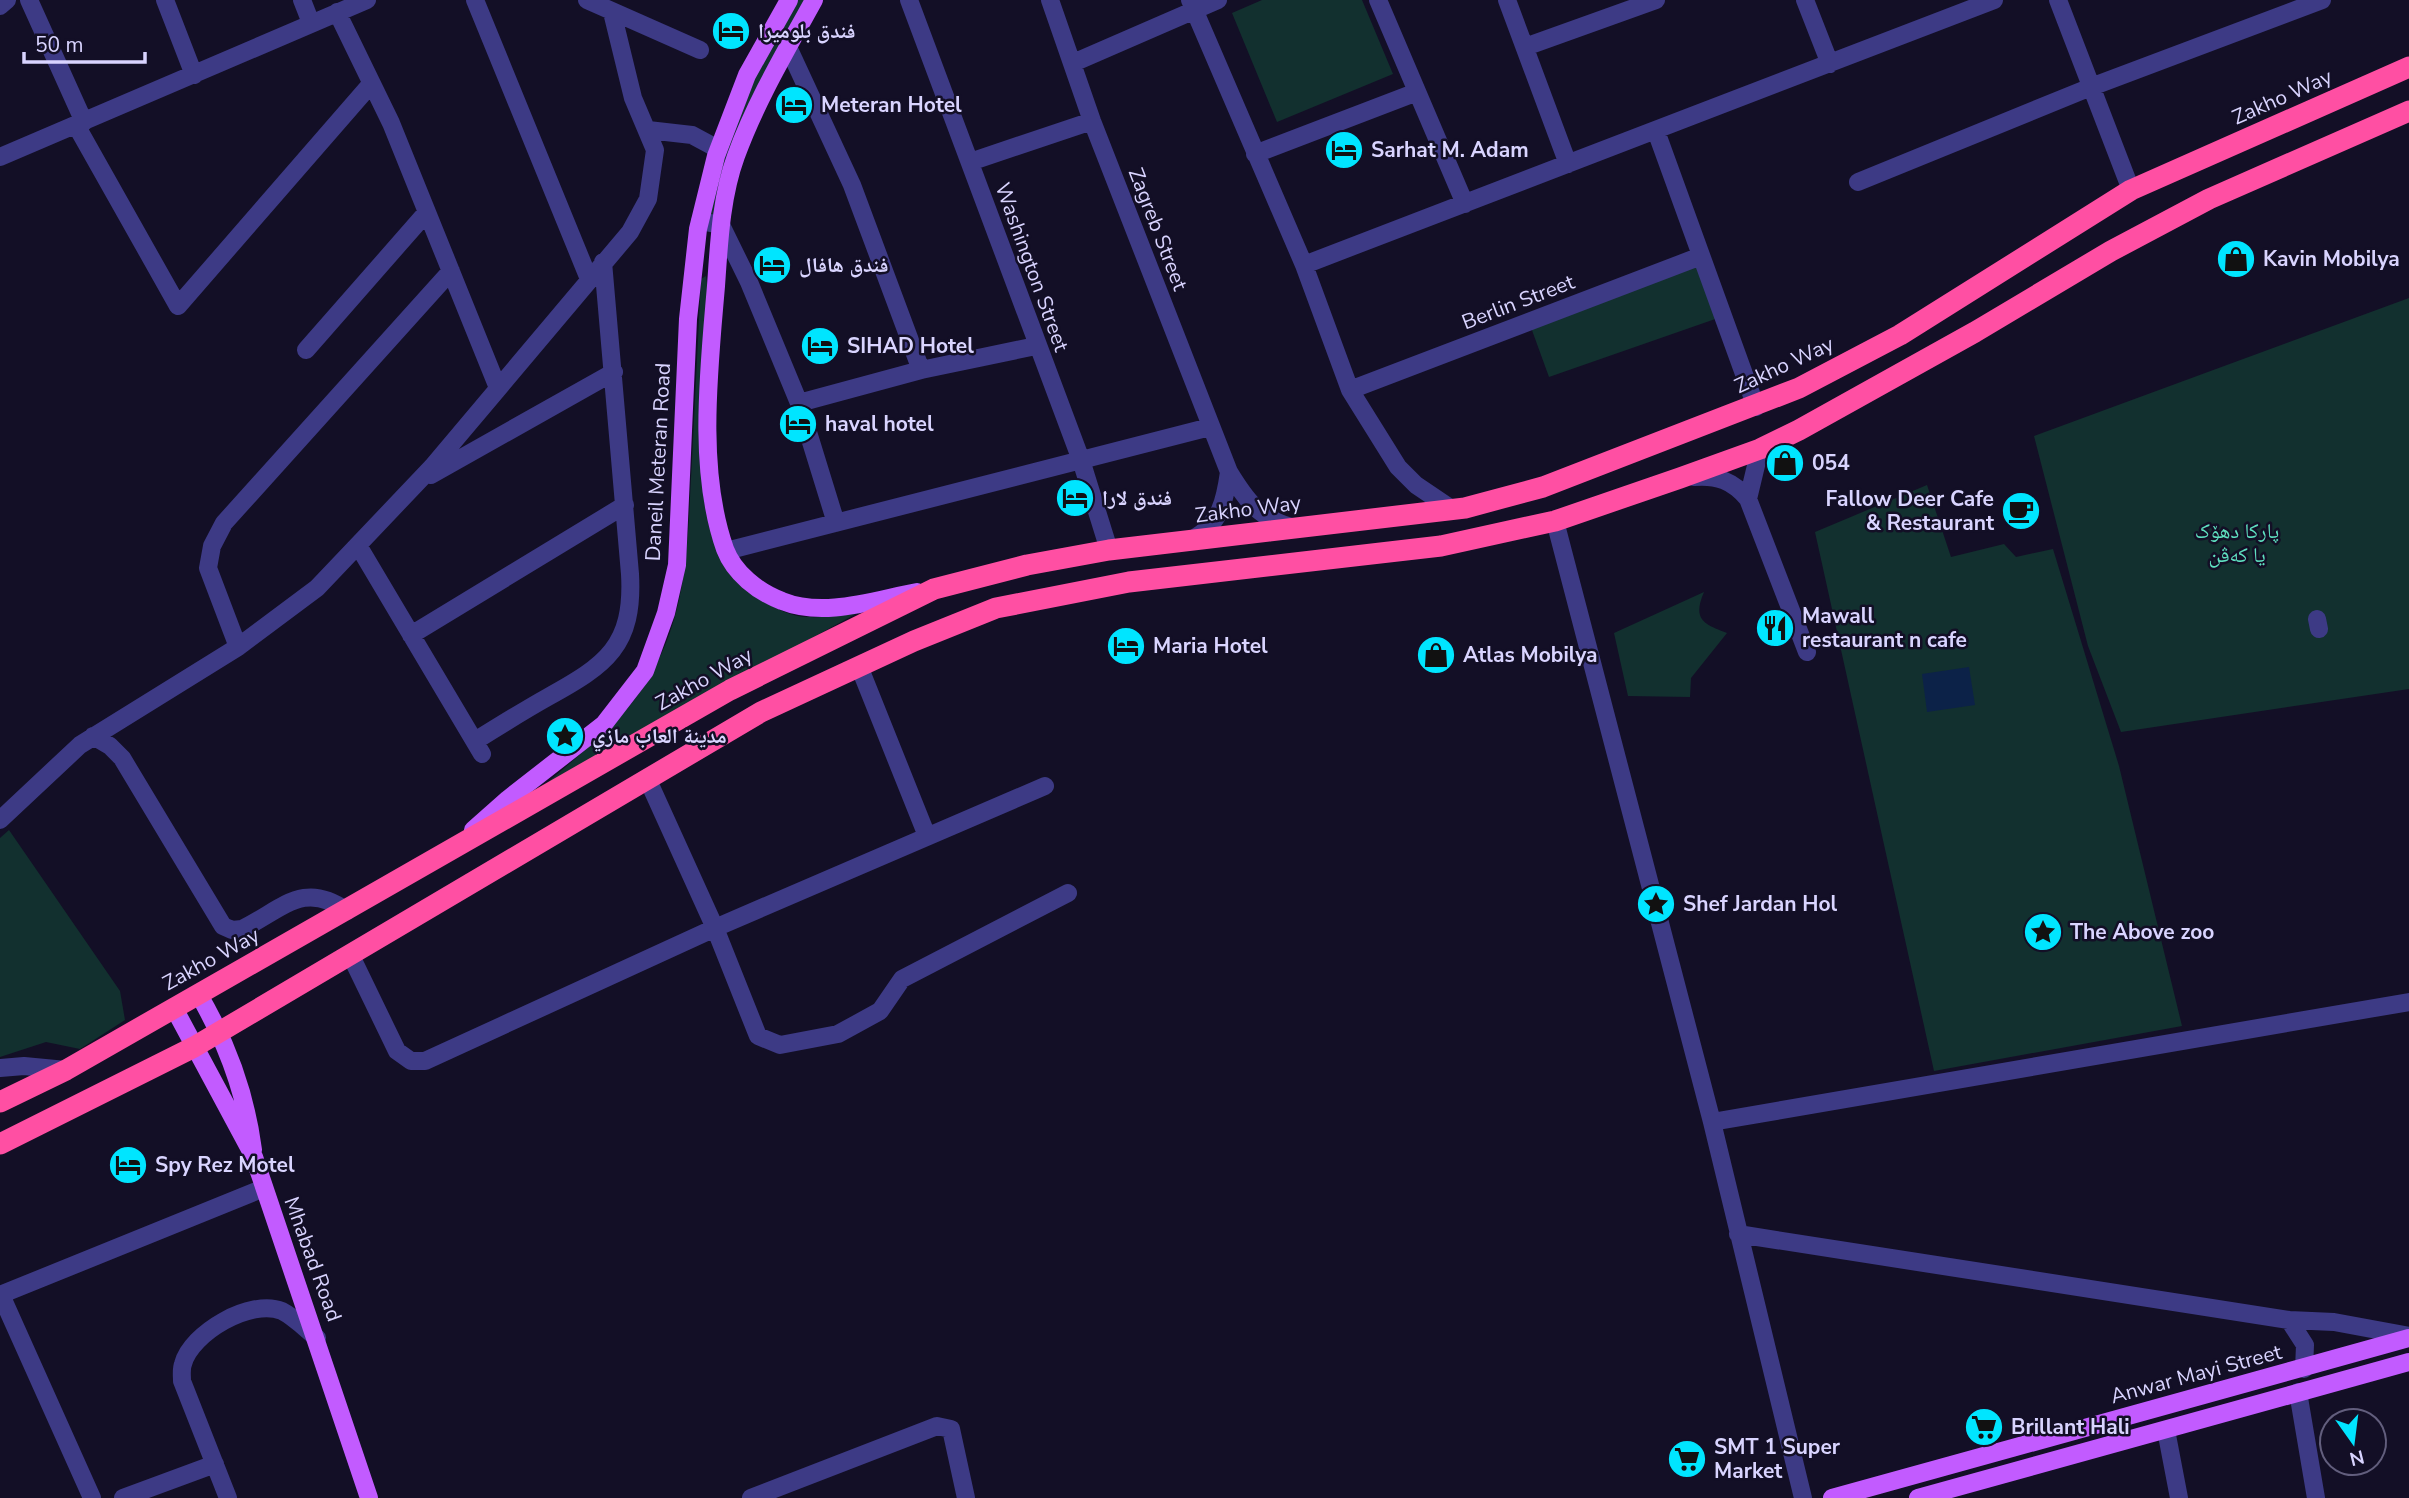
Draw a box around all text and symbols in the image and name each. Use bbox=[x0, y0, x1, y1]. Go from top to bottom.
hotel icon: فندق بلوميرا bbox=[710, 10, 752, 52]
place label: فندق بلوميرا bbox=[758, 17, 856, 45]
scale bar bbox=[24, 21, 145, 65]
text: 50 m bbox=[35, 31, 84, 59]
street label: Zakho Way bbox=[2228, 62, 2337, 131]
hotel icon: Meteran Hotel bbox=[773, 84, 815, 126]
place label: Meteran Hotel bbox=[821, 91, 962, 119]
hotel icon: Sarhat M. Adam bbox=[1323, 129, 1365, 171]
place label: Sarhat M. Adam bbox=[1371, 136, 1529, 164]
street label: Zagreb Street bbox=[1122, 164, 1194, 295]
street label: Washington Street bbox=[988, 179, 1076, 356]
shop icon: Kavin Mobilya bbox=[2215, 238, 2257, 280]
hotel icon: فندق هافال bbox=[751, 244, 793, 286]
place label: Kavin Mobilya bbox=[2263, 245, 2400, 273]
place label: فندق هافال bbox=[799, 251, 888, 279]
street label: Berlin Street bbox=[1458, 267, 1579, 336]
hotel icon: SIHAD Hotel bbox=[799, 325, 841, 367]
street label: Zakho Way bbox=[1730, 330, 1838, 400]
place label: SIHAD Hotel bbox=[847, 332, 974, 360]
street label: Daneil Meteran Road bbox=[639, 362, 677, 562]
hotel icon: haval hotel bbox=[777, 403, 819, 445]
place label: haval hotel bbox=[825, 410, 934, 438]
shop icon: 054 bbox=[1764, 442, 1806, 484]
place label: 054 bbox=[1812, 449, 1850, 477]
hotel icon: فندق لارا bbox=[1054, 477, 1096, 519]
place label: فندق لارا bbox=[1102, 484, 1172, 512]
place label: Fallow Deer Cafe & Restaurant bbox=[1826, 485, 1995, 537]
street label: Zakho Way bbox=[1193, 489, 1303, 529]
cafe icon: Fallow Deer Cafe & Restaurant bbox=[2000, 490, 2042, 532]
park label: پاركا دهۆک يا كەڤن bbox=[2195, 517, 2279, 569]
place label: Mawall restaurant n cafe bbox=[1802, 602, 1967, 654]
restaurant icon: Mawall restaurant n cafe bbox=[1754, 607, 1796, 649]
hotel icon: Maria Hotel bbox=[1105, 625, 1147, 667]
place label: Maria Hotel bbox=[1153, 632, 1268, 660]
shop icon: Atlas Mobilya bbox=[1415, 634, 1457, 676]
street label: Zakho Way bbox=[651, 641, 758, 717]
place label: Atlas Mobilya bbox=[1463, 641, 1598, 669]
place icon: مدينة العاب مازي bbox=[544, 715, 586, 757]
place label: مدينة العاب مازي bbox=[592, 722, 727, 752]
place icon: Shef Jardan Hol bbox=[1635, 883, 1677, 925]
place label: Shef Jardan Hol bbox=[1683, 890, 1838, 918]
place icon: The Above zoo bbox=[2022, 911, 2064, 953]
place label: The Above zoo bbox=[2070, 918, 2214, 946]
street label: Zakho Way bbox=[158, 921, 265, 997]
hotel icon: Spy Rez Motel bbox=[107, 1144, 149, 1186]
place label: Spy Rez Motel bbox=[155, 1151, 295, 1179]
street label: Mhabad Road bbox=[277, 1193, 349, 1325]
street label: Anwar Mayi Street bbox=[2107, 1338, 2285, 1410]
supermarket icon: Brillant Hali bbox=[1963, 1406, 2005, 1448]
north arrow bbox=[2318, 1407, 2388, 1477]
place label: Brillant Hali bbox=[2011, 1413, 2130, 1441]
place label: SMT 1 Super Market bbox=[1714, 1433, 1841, 1485]
supermarket icon: SMT 1 Super Market bbox=[1666, 1438, 1708, 1480]
text: N bbox=[2347, 1443, 2367, 1472]

